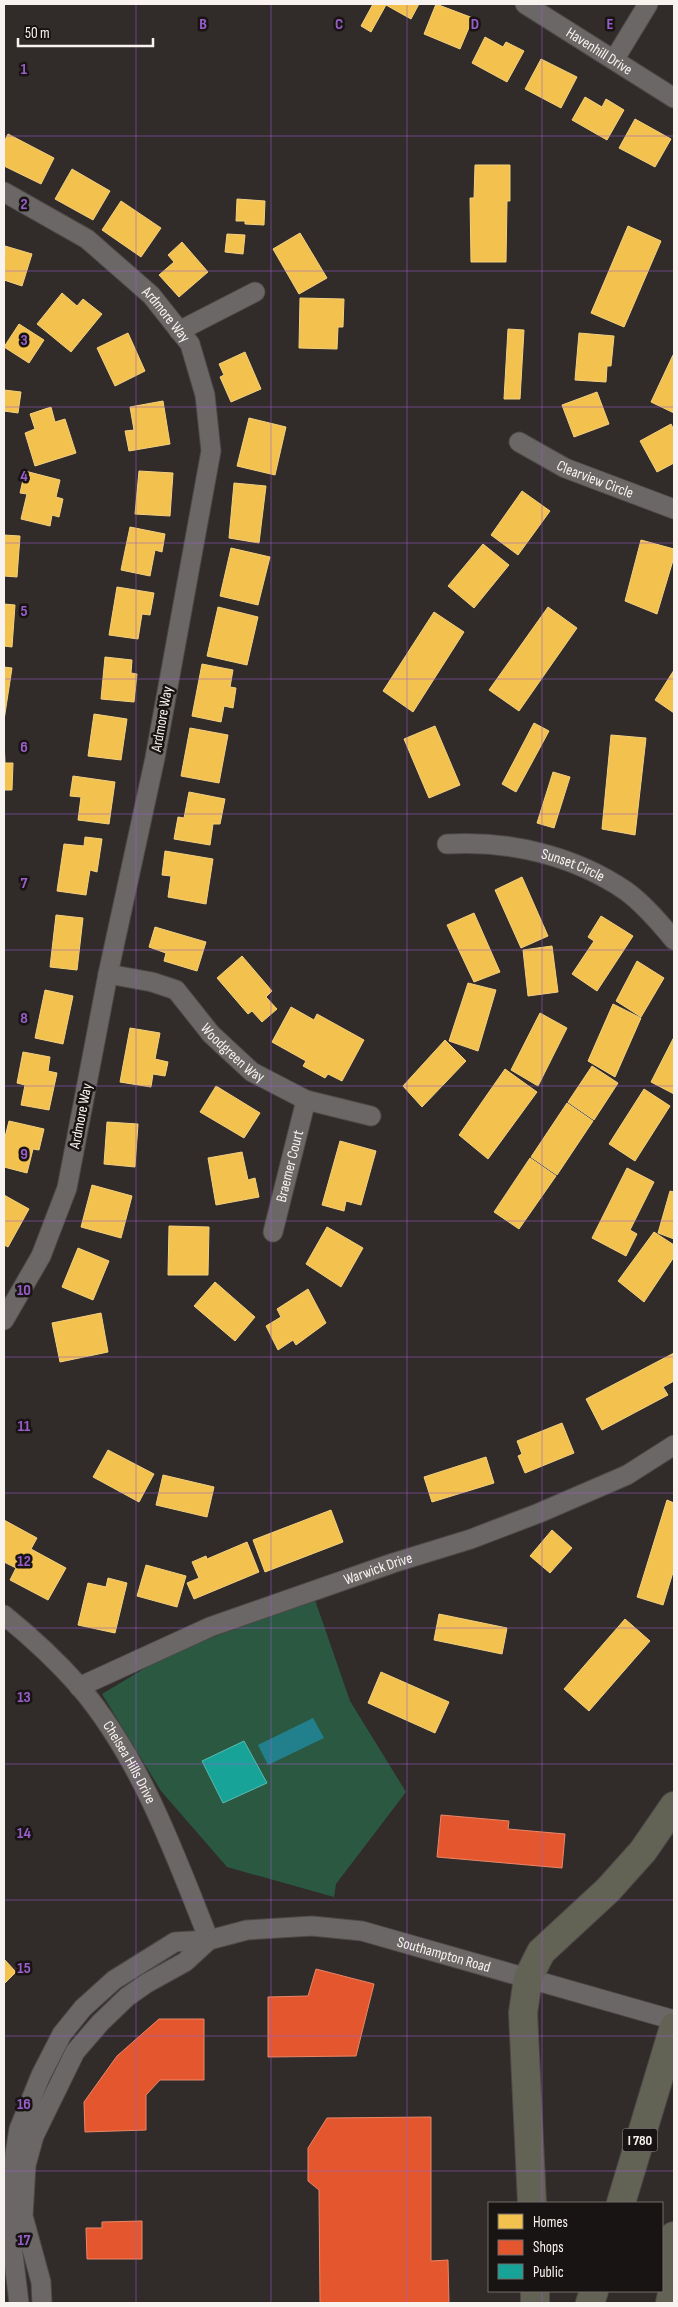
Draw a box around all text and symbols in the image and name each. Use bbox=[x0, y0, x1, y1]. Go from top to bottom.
scale bar bbox=[18, 15, 152, 47]
text: B bbox=[199, 15, 207, 34]
text: C bbox=[335, 15, 343, 34]
text: D bbox=[471, 15, 479, 34]
text: E bbox=[607, 15, 614, 34]
street label: Havenhill Drive bbox=[563, 23, 636, 79]
text: 50 m bbox=[25, 24, 50, 43]
text: 1 bbox=[21, 60, 28, 79]
text: 2 bbox=[20, 195, 28, 214]
street label: Ardmore Way bbox=[138, 282, 195, 346]
text: 3 bbox=[20, 331, 28, 350]
street label: Clearview Circle bbox=[553, 456, 636, 502]
text: 4 bbox=[20, 467, 28, 486]
text: 5 bbox=[20, 602, 28, 621]
street label: Ardmore Way bbox=[147, 685, 177, 754]
text: 6 bbox=[20, 738, 28, 757]
street label: Sunset Circle bbox=[539, 844, 608, 886]
text: 7 bbox=[21, 874, 28, 893]
text: 8 bbox=[20, 1009, 28, 1028]
street label: Woodgreen Way bbox=[197, 1019, 268, 1086]
street label: Ardmore Way bbox=[65, 1082, 97, 1151]
street label: Braemer Court bbox=[271, 1128, 308, 1204]
text: 9 bbox=[20, 1145, 28, 1164]
text: 10 bbox=[17, 1281, 31, 1300]
text: 11 bbox=[18, 1417, 31, 1436]
street label: Warwick Drive bbox=[341, 1548, 415, 1589]
text: 12 bbox=[17, 1552, 31, 1571]
text: 13 bbox=[17, 1688, 31, 1707]
street label: Chelsea Hills Drive bbox=[99, 1717, 160, 1807]
text: 14 bbox=[17, 1824, 31, 1843]
street label: Southampton Road bbox=[395, 1932, 493, 1977]
text: 15 bbox=[17, 1959, 31, 1978]
text: 16 bbox=[17, 2095, 31, 2114]
road number: I 780 bbox=[622, 2128, 658, 2152]
legend bbox=[488, 2202, 663, 2292]
text: Homes bbox=[533, 2213, 568, 2232]
text: 17 bbox=[17, 2231, 31, 2250]
text: Shops bbox=[533, 2238, 564, 2257]
text: Public bbox=[533, 2263, 564, 2282]

